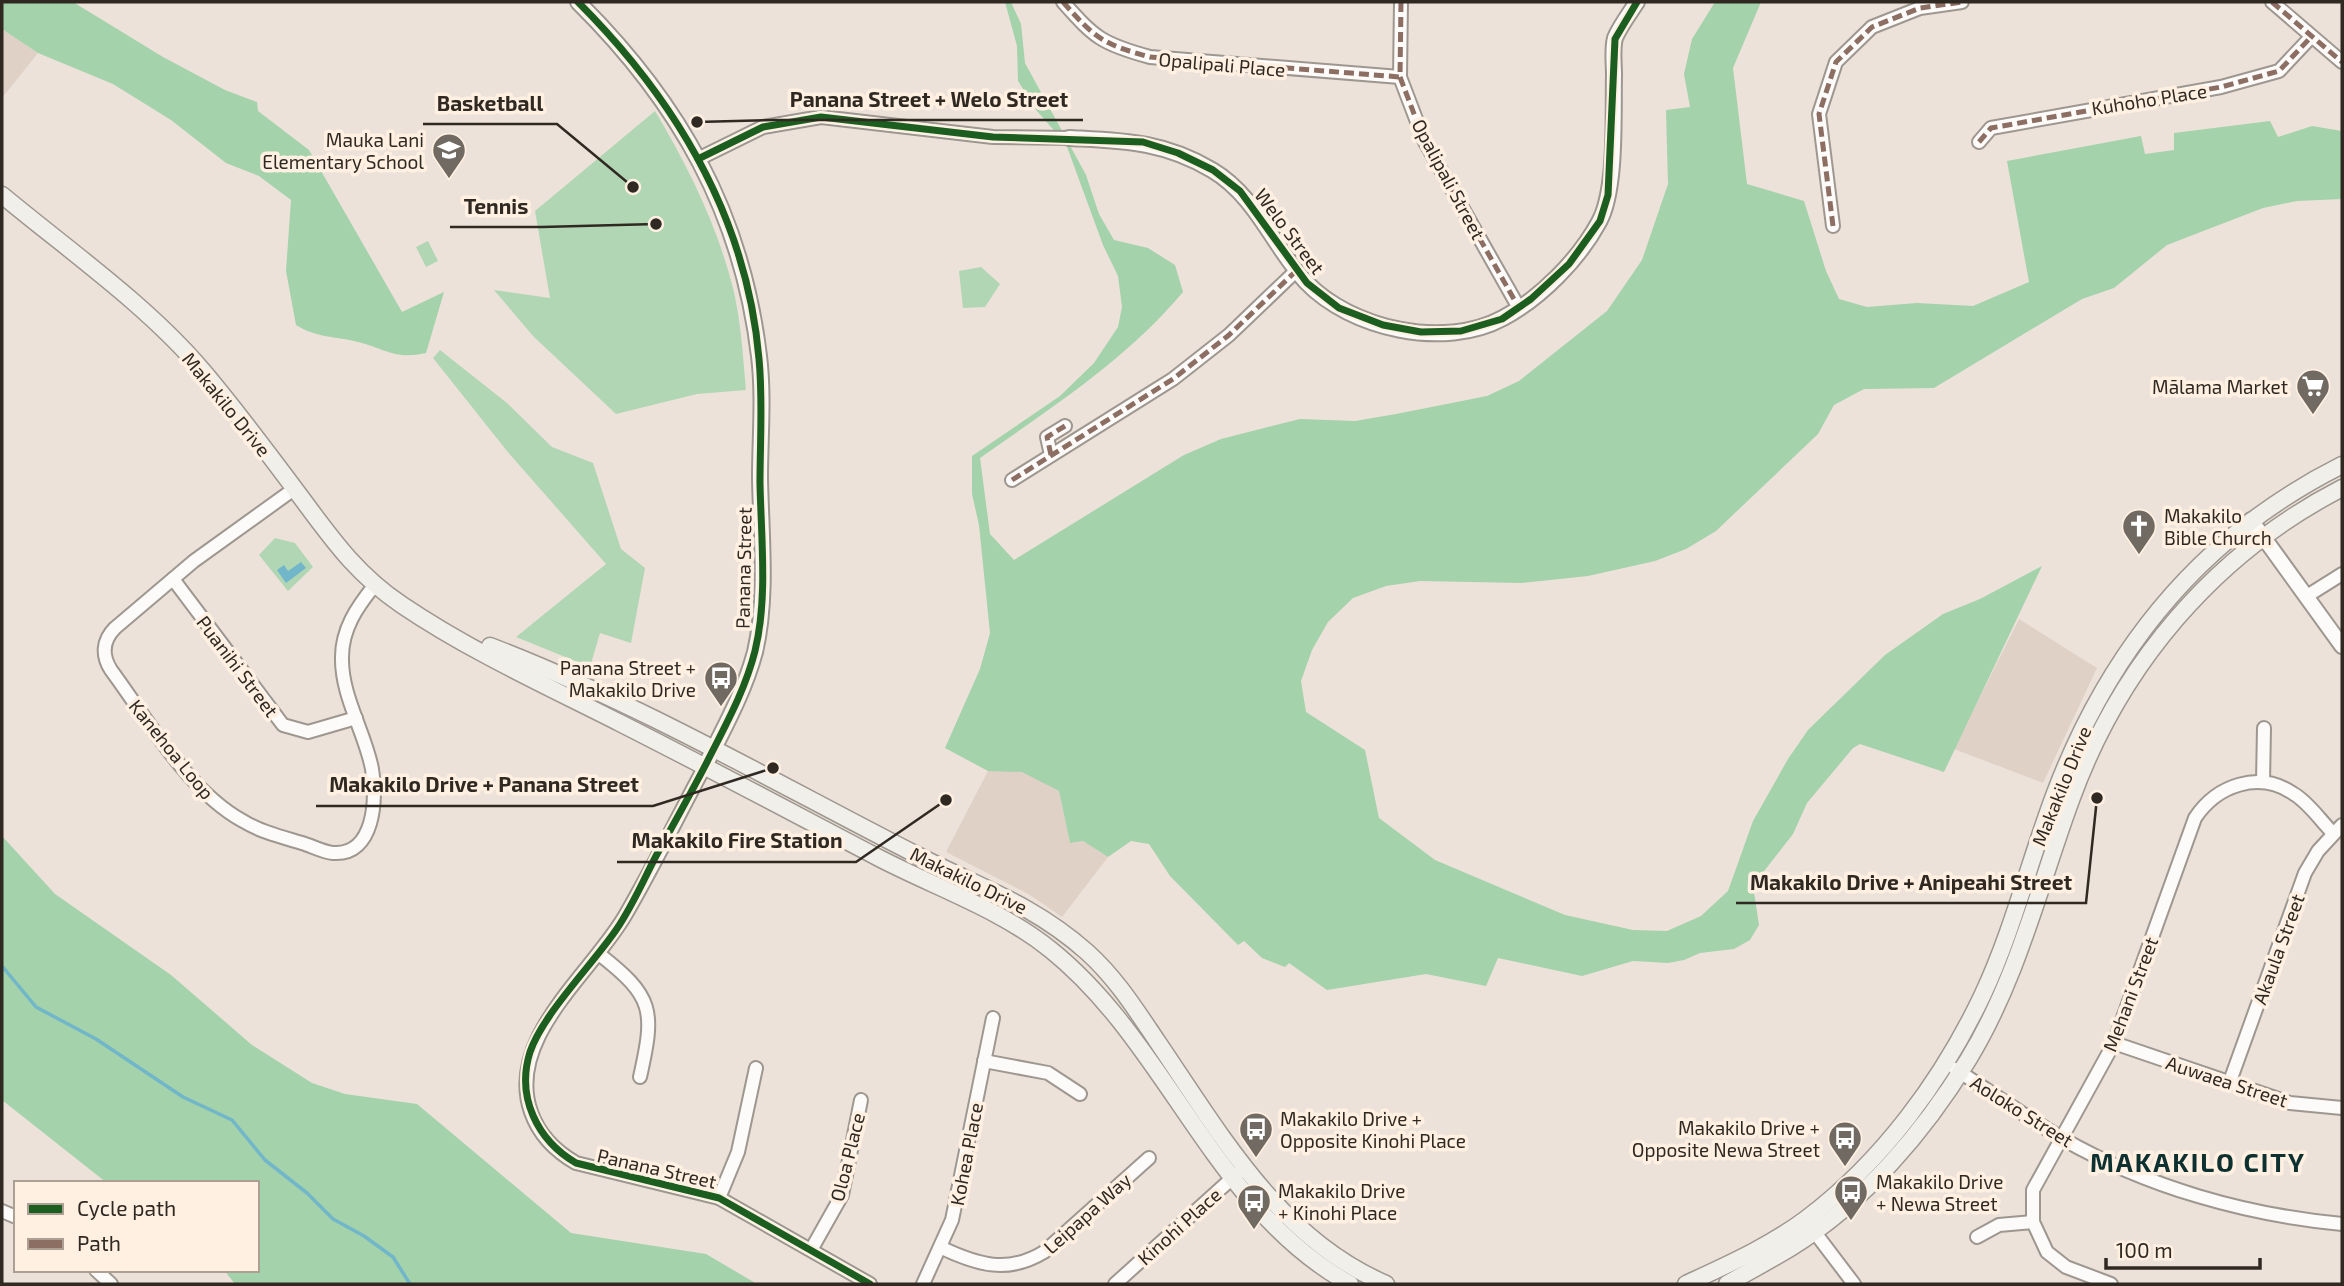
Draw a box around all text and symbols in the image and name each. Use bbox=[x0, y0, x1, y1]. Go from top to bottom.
street label: Opalipali Place bbox=[1158, 47, 1286, 81]
callout: Panana Street + Welo Street bbox=[776, 78, 1083, 120]
street label: Kuhoho Place bbox=[2090, 79, 2208, 119]
callout: Basketball bbox=[423, 82, 557, 124]
text: Panana Street + Welo Street bbox=[790, 86, 1069, 111]
text: Basketball bbox=[437, 90, 543, 115]
street label: Opalipali Street bbox=[1408, 115, 1490, 243]
place label: Mauka Lani Elementary School bbox=[262, 128, 424, 173]
school or university icon: Mauka Lani Elementary School bbox=[430, 131, 468, 180]
street label: Welo Street bbox=[1250, 184, 1330, 278]
callout: Tennis bbox=[450, 185, 542, 227]
text: Tennis bbox=[464, 193, 528, 218]
street label: Makakilo Drive bbox=[178, 347, 276, 461]
supermarket icon: Mālama Market bbox=[2294, 367, 2332, 416]
place label: Mālama Market bbox=[2152, 375, 2288, 398]
place label: Makakilo Bible Church bbox=[2164, 504, 2272, 549]
street label: Panana Street bbox=[730, 507, 756, 629]
church icon: Makakilo Bible Church bbox=[2120, 507, 2158, 556]
street label: Puanihi Street bbox=[192, 611, 284, 721]
place label: Panana Street + Makakilo Drive bbox=[560, 656, 696, 701]
bus stop icon: Panana Street + Makakilo Drive bbox=[702, 659, 740, 708]
street label: Kanehoa Loop bbox=[125, 694, 219, 804]
street label: Makakilo Drive bbox=[2026, 723, 2096, 849]
callout: Makakilo Drive + Panana Street bbox=[316, 764, 653, 806]
text: Makakilo Drive + Panana Street bbox=[329, 771, 639, 796]
callout: Makakilo Fire Station bbox=[617, 820, 856, 862]
text: Makakilo Fire Station bbox=[631, 827, 843, 852]
street label: Makakilo Drive bbox=[907, 842, 1031, 918]
callout: Makakilo Drive + Anipeahi Street bbox=[1736, 861, 2086, 903]
text: Makakilo Drive + Anipeahi Street bbox=[1750, 869, 2072, 894]
street label: Akaula Street bbox=[2247, 891, 2309, 1007]
street label: Mehani Street bbox=[2098, 933, 2162, 1055]
street label: Auwaea Street bbox=[2163, 1051, 2291, 1111]
street label: Aoloko Street bbox=[1967, 1070, 2077, 1152]
street label: Kohea Place bbox=[945, 1101, 987, 1207]
place label: Makakilo Drive + Opposite Kinohi Place bbox=[1280, 1107, 1466, 1152]
street label: Oloa Place bbox=[825, 1110, 869, 1204]
bus stop icon: Makakilo Drive + Opposite Kinohi Place bbox=[1237, 1110, 1275, 1159]
place label: Makakilo Drive + Opposite Newa Street bbox=[1632, 1116, 1820, 1161]
bus stop icon: Makakilo Drive + Opposite Newa Street bbox=[1826, 1119, 1864, 1168]
street label: Panana Street bbox=[595, 1143, 719, 1193]
district label: MAKAKILO CITY bbox=[2090, 1146, 2306, 1177]
street label: Leipapa Way bbox=[1039, 1168, 1135, 1258]
place label: Makakilo Drive + Newa Street bbox=[1876, 1170, 2003, 1215]
bus stop icon: Makakilo Drive + Newa Street bbox=[1832, 1173, 1870, 1222]
place label: Makakilo Drive + Kinohi Place bbox=[1278, 1179, 1405, 1224]
legend bbox=[14, 1181, 259, 1272]
bus stop icon: Makakilo Drive + Kinohi Place bbox=[1235, 1182, 1273, 1231]
street label: Kinohi Place bbox=[1133, 1183, 1225, 1269]
text: Cycle path bbox=[77, 1195, 176, 1220]
scale bar bbox=[2106, 1226, 2260, 1270]
text: Path bbox=[77, 1230, 121, 1255]
text: 100 m bbox=[2116, 1237, 2173, 1262]

